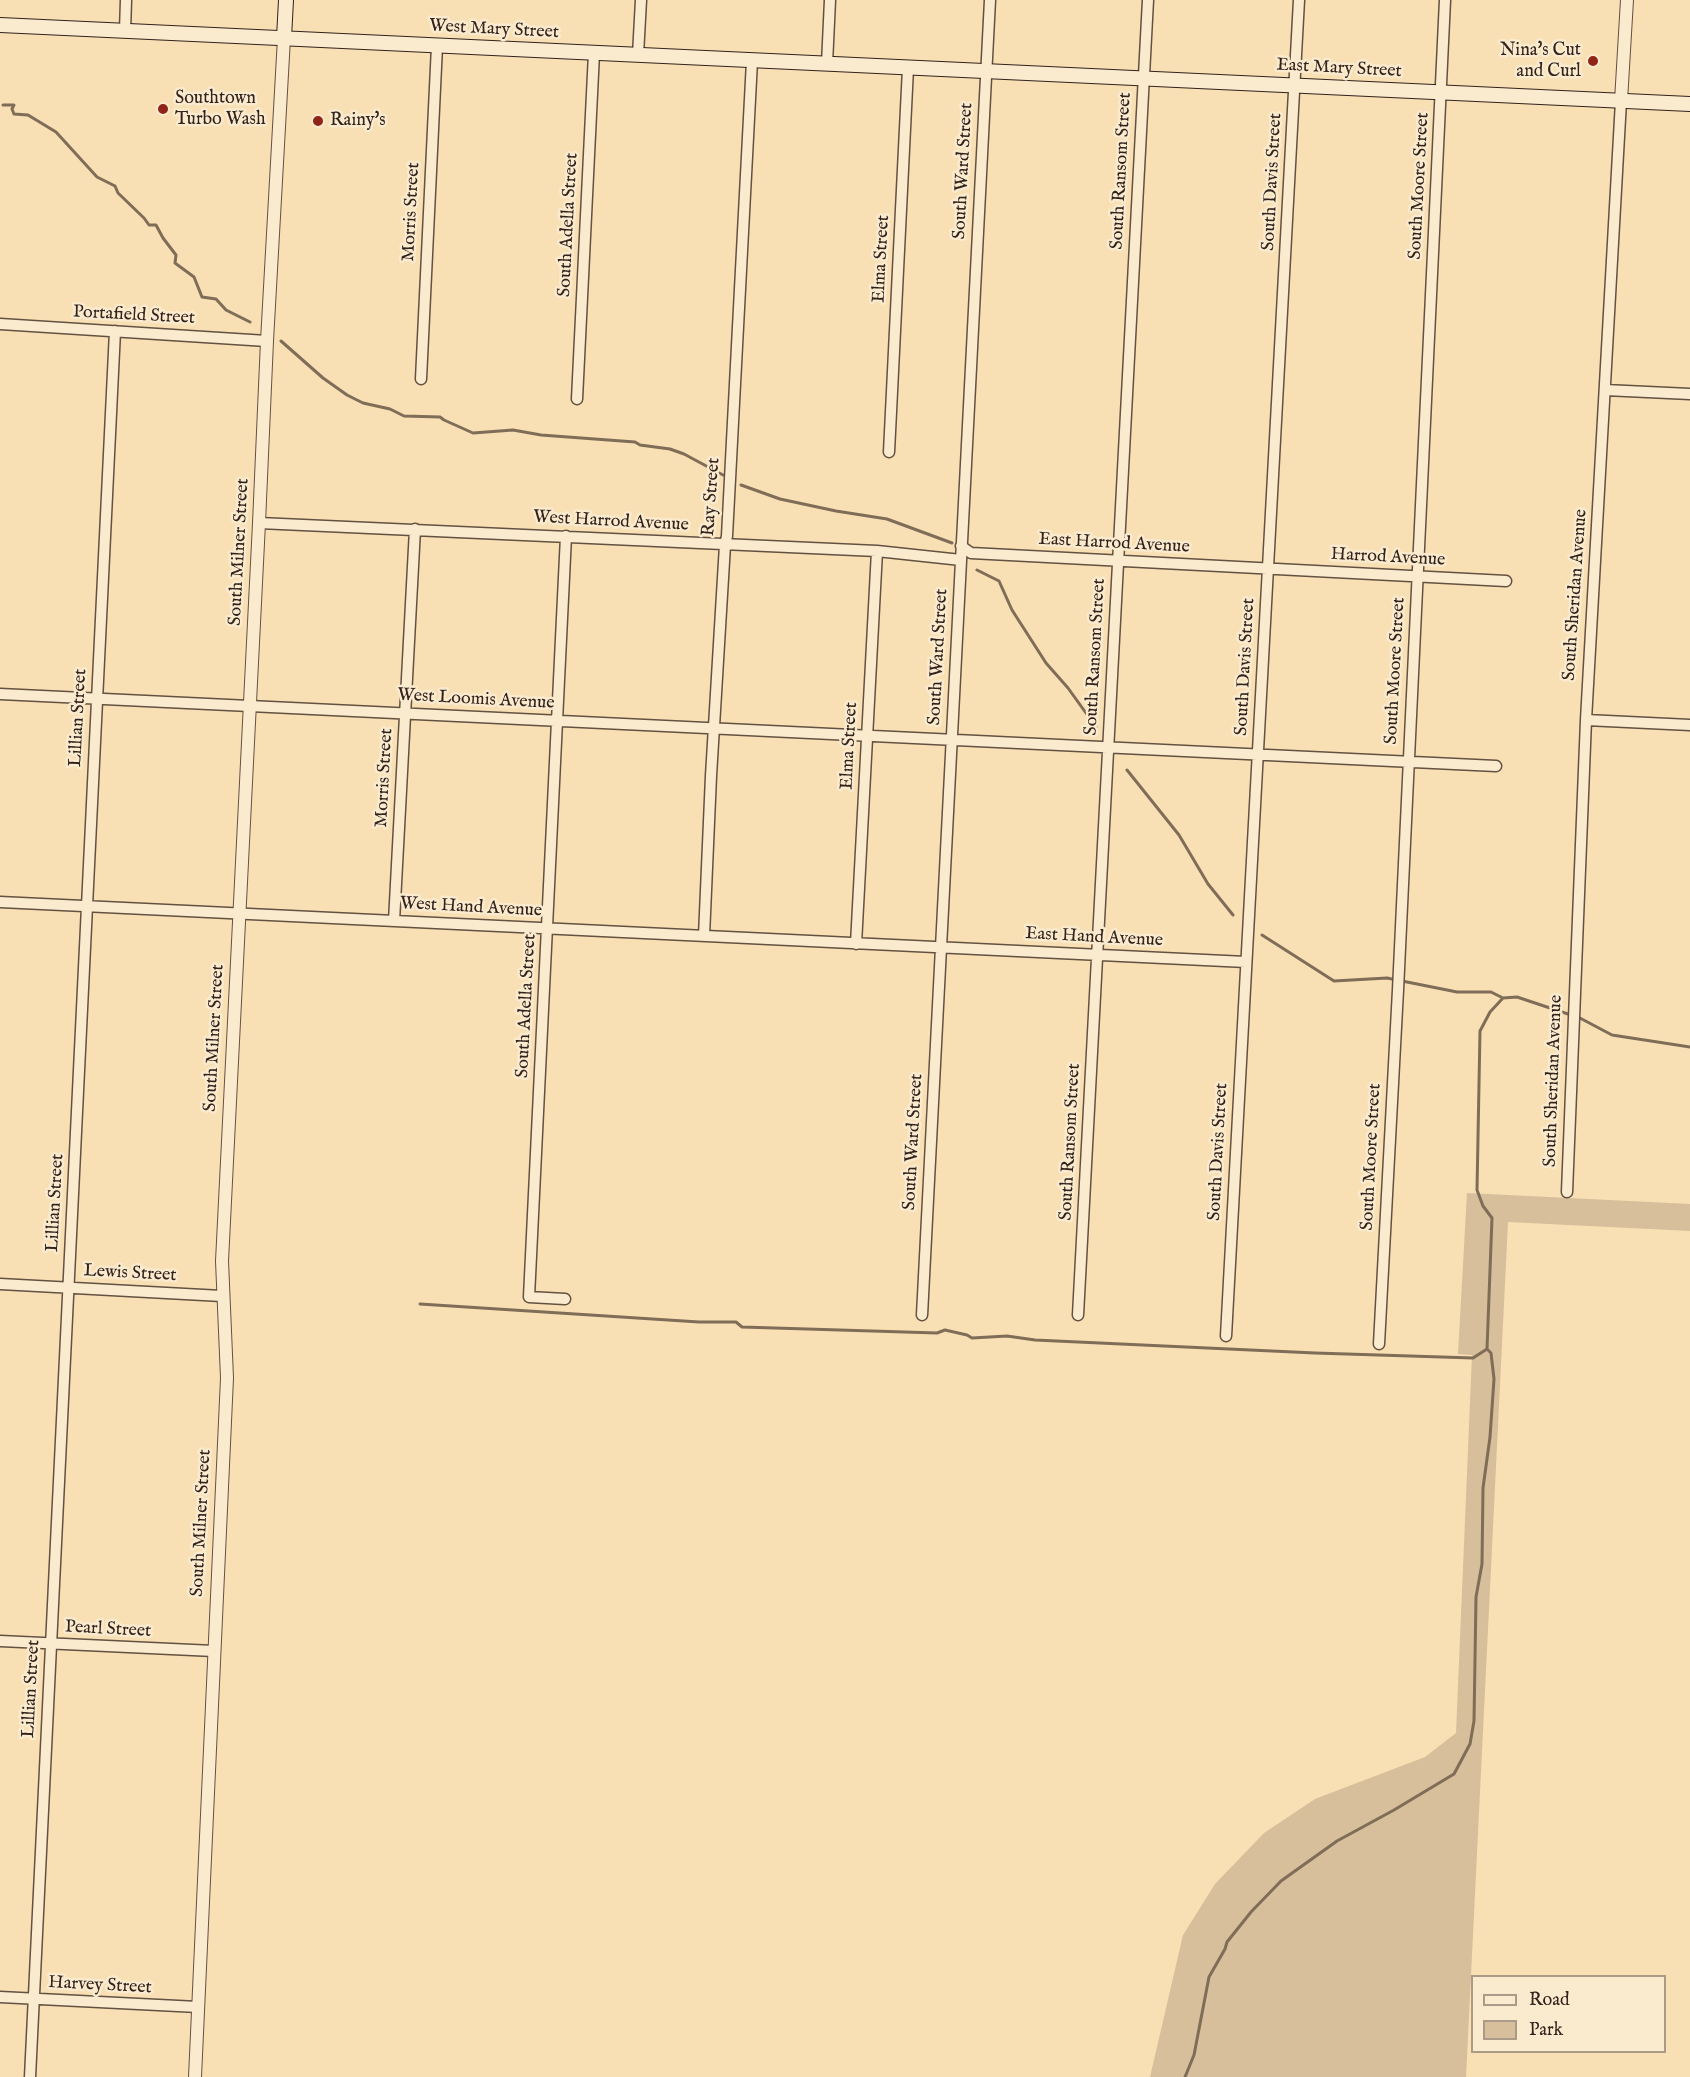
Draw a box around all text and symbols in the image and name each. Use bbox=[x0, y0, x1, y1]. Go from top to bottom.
street label: West Mary Street bbox=[429, 16, 559, 44]
place label: Nina's Cut and Curl bbox=[1500, 40, 1581, 82]
marker: Nina's Cut and Curl bbox=[1586, 54, 1600, 68]
street label: East Mary Street bbox=[1276, 55, 1402, 83]
place label: Southtown Turbo Wash bbox=[175, 88, 265, 130]
street label: South Ransom Street bbox=[1107, 92, 1137, 250]
marker: Southtown Turbo Wash bbox=[156, 102, 170, 116]
street label: South Ward Street bbox=[950, 102, 978, 240]
place label: Rainy's bbox=[330, 110, 386, 132]
street label: South Moore Street bbox=[1405, 112, 1435, 260]
street label: South Davis Street bbox=[1259, 113, 1287, 251]
marker: Rainy's bbox=[311, 114, 325, 128]
street label: South Adella Street bbox=[554, 152, 584, 298]
street label: Morris Street bbox=[399, 162, 425, 262]
street label: Elma Street bbox=[869, 215, 895, 303]
street label: Portafield Street bbox=[72, 302, 196, 330]
street label: Ray Street bbox=[698, 457, 726, 537]
street label: South Milner Street bbox=[225, 478, 255, 626]
street label: West Harrod Avenue bbox=[533, 507, 689, 537]
street label: South Sheridan Avenue bbox=[1559, 508, 1593, 682]
street label: East Harrod Avenue bbox=[1038, 529, 1190, 559]
street label: Harrod Avenue bbox=[1330, 544, 1446, 572]
street label: South Ransom Street bbox=[1081, 578, 1111, 736]
street label: South Ward Street bbox=[925, 588, 953, 726]
street label: South Moore Street bbox=[1381, 597, 1411, 745]
street label: South Davis Street bbox=[1232, 598, 1260, 736]
street label: Lillian Street bbox=[66, 668, 92, 768]
street label: West Loomis Avenue bbox=[397, 685, 555, 715]
street label: Elma Street bbox=[837, 702, 863, 790]
street label: Morris Street bbox=[372, 728, 398, 828]
street label: West Hand Avenue bbox=[399, 893, 543, 923]
street label: East Hand Avenue bbox=[1025, 924, 1163, 952]
street label: South Adella Street bbox=[512, 933, 542, 1079]
street label: South Milner Street bbox=[200, 964, 230, 1112]
street label: South Sheridan Avenue bbox=[1540, 995, 1568, 1167]
street label: South Ransom Street bbox=[1056, 1063, 1086, 1221]
street label: South Ward Street bbox=[900, 1073, 928, 1211]
street label: South Davis Street bbox=[1205, 1083, 1233, 1221]
street label: South Moore Street bbox=[1357, 1083, 1387, 1231]
street label: Lillian Street bbox=[43, 1153, 69, 1253]
street label: Lewis Street bbox=[83, 1261, 177, 1287]
street label: South Milner Street bbox=[187, 1449, 217, 1597]
street label: Pearl Street bbox=[64, 1617, 152, 1643]
street label: Lillian Street bbox=[19, 1639, 45, 1739]
street label: Harvey Street bbox=[48, 1973, 152, 1999]
legend bbox=[1471, 1975, 1666, 2053]
text: Road bbox=[1529, 1989, 1570, 2012]
text: Park bbox=[1529, 2019, 1563, 2042]

